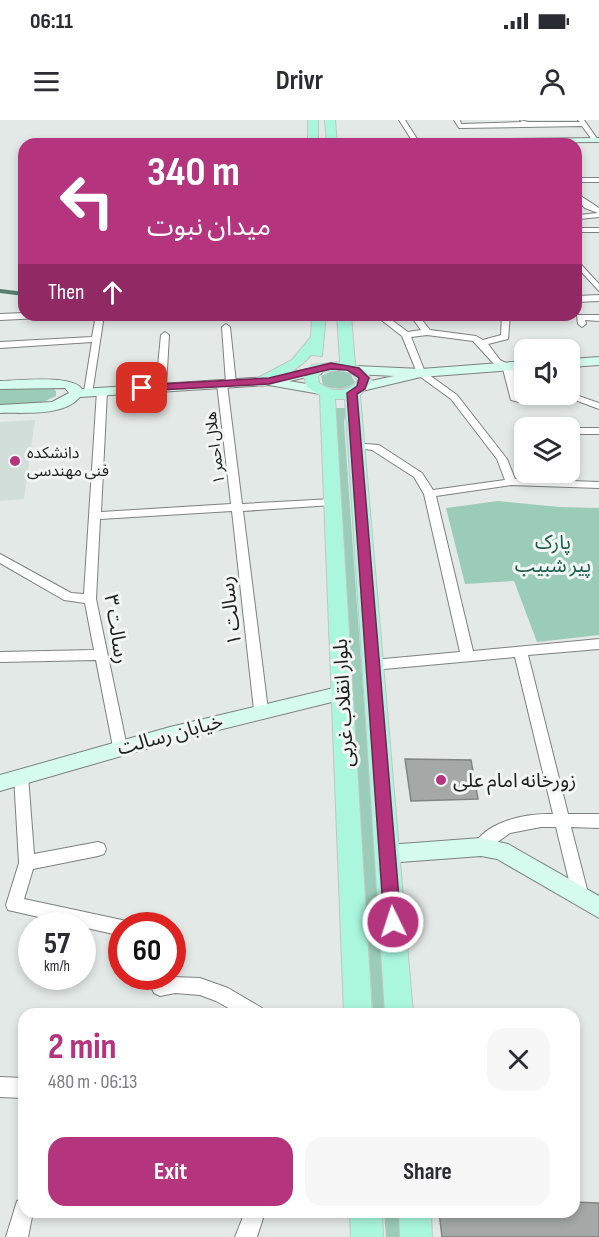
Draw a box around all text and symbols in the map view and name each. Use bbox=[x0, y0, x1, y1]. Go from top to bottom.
text: 06:11 bbox=[30, 8, 73, 35]
icon: menu bbox=[30, 65, 63, 98]
text: Drivr bbox=[276, 65, 323, 97]
icon: person bbox=[536, 65, 569, 98]
text: 340 m bbox=[147, 147, 240, 198]
icon: left bbox=[48, 162, 126, 240]
text: میدان نبوت bbox=[147, 211, 271, 243]
icon: ahead bbox=[96, 276, 129, 309]
text: Then bbox=[48, 279, 84, 306]
map controls bbox=[514, 339, 580, 483]
button: sound bbox=[514, 339, 580, 405]
pin bbox=[116, 362, 167, 413]
icon: arrive bbox=[125, 371, 158, 404]
street label: هلال احمر ۱ bbox=[202, 410, 229, 485]
button: layers bbox=[514, 417, 580, 483]
place label: دانشکده فنی مهندسی bbox=[27, 444, 109, 481]
marker: دانشکده فنی مهندسی bbox=[8, 454, 22, 468]
park label: پارک پیر شبیب bbox=[515, 531, 591, 578]
street label: رسالت ۱ bbox=[215, 575, 247, 647]
street label: رسالت ۳ bbox=[99, 593, 133, 666]
street label: بلوار انقلاب غربی bbox=[329, 638, 359, 768]
street label: خیابان رسالت bbox=[115, 709, 226, 761]
place label: زورخانه امام علی bbox=[453, 769, 576, 795]
marker: زورخانه امام علی bbox=[434, 773, 448, 787]
position arrow bbox=[361, 890, 425, 954]
speed limit sign: 60 bbox=[108, 912, 186, 990]
text: 57 bbox=[44, 926, 70, 962]
text: km/h bbox=[44, 957, 70, 976]
text: 2 min bbox=[48, 1026, 117, 1069]
button: close bbox=[487, 1028, 550, 1091]
text: 480 m · 06:13 bbox=[48, 1070, 137, 1094]
button: Exit bbox=[48, 1137, 293, 1206]
button: Share bbox=[305, 1137, 550, 1206]

